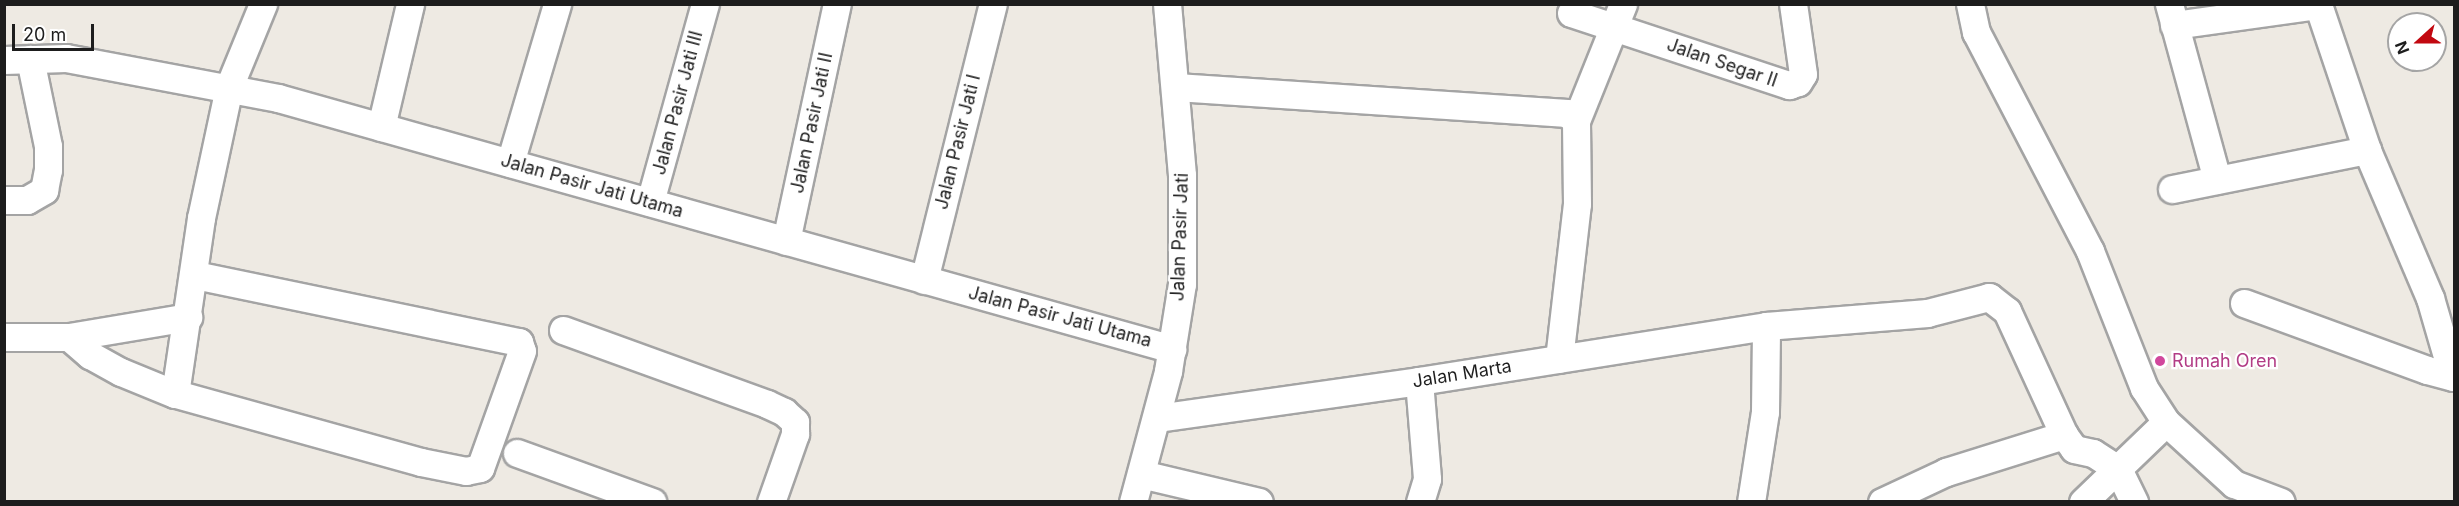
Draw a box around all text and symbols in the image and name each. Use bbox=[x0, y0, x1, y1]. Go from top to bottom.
scale bar bbox=[15, 12, 98, 50]
north arrow bbox=[2387, 12, 2447, 72]
text: 20 m bbox=[23, 24, 66, 45]
street label: Jalan Pasir Jati III bbox=[648, 29, 708, 177]
street label: Jalan Segar II bbox=[1664, 34, 1780, 92]
text: N bbox=[2391, 38, 2414, 57]
street label: Jalan Pasir Jati II bbox=[787, 51, 837, 195]
street label: Jalan Pasir Jati I bbox=[931, 72, 985, 212]
street label: Jalan Pasir Jati Utama bbox=[498, 150, 686, 222]
street label: Jalan Pasir Jati bbox=[1167, 172, 1193, 302]
street label: Jalan Pasir Jati Utama bbox=[966, 282, 1154, 352]
place label: Rumah Oren bbox=[2172, 350, 2277, 372]
marker: Rumah Oren bbox=[2153, 354, 2167, 368]
street label: Jalan Marta bbox=[1411, 356, 1513, 392]

